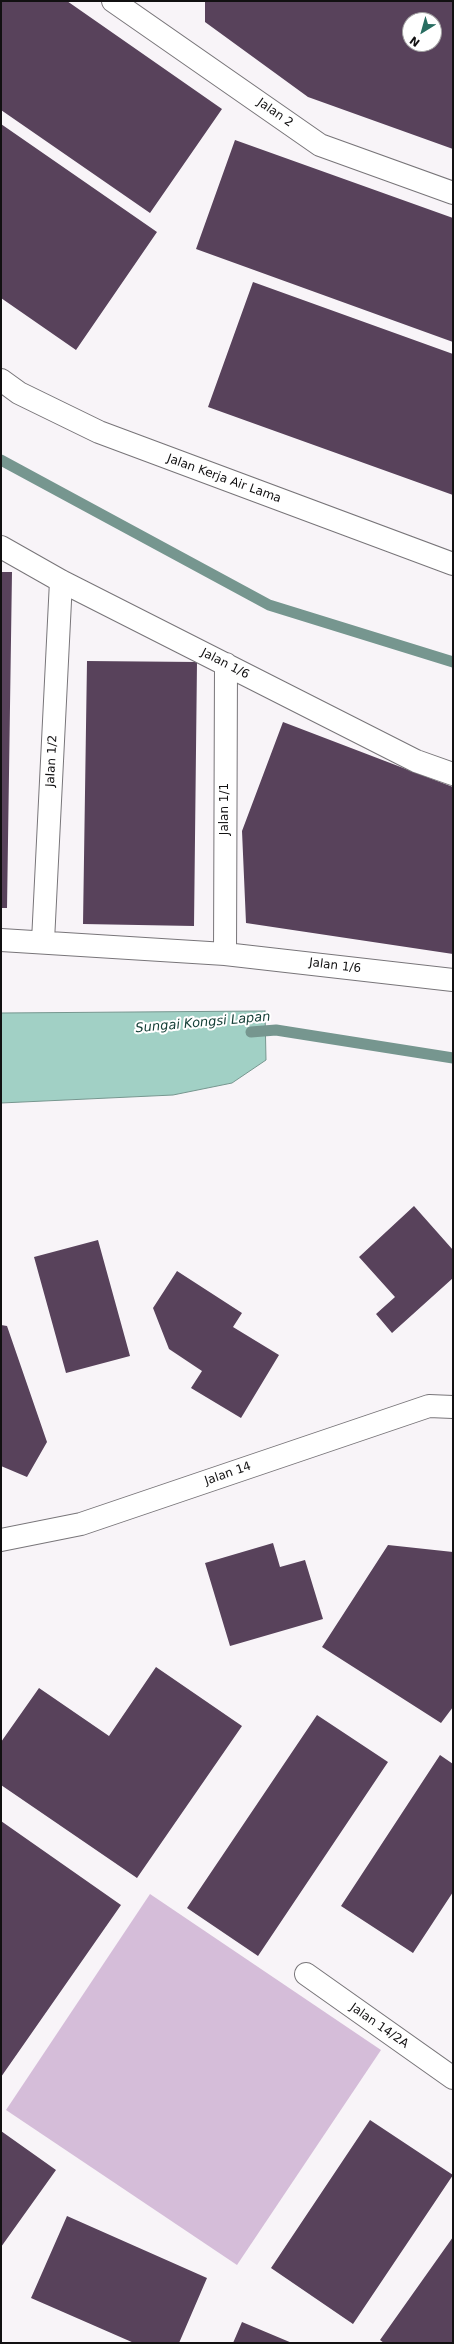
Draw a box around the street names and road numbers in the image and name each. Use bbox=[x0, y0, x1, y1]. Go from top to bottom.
street label: Jalan 2 bbox=[254, 95, 296, 131]
street label: Jalan Kerja Air Lama bbox=[165, 452, 283, 506]
street label: Jalan 1/6 bbox=[198, 646, 252, 682]
street label: Jalan 1/2 bbox=[43, 735, 61, 787]
street label: Jalan 1/1 bbox=[218, 783, 232, 835]
street label: Jalan 1/6 bbox=[308, 956, 362, 976]
street label: Jalan 14 bbox=[203, 1459, 253, 1489]
street label: Jalan 14/2A bbox=[347, 2001, 411, 2051]

